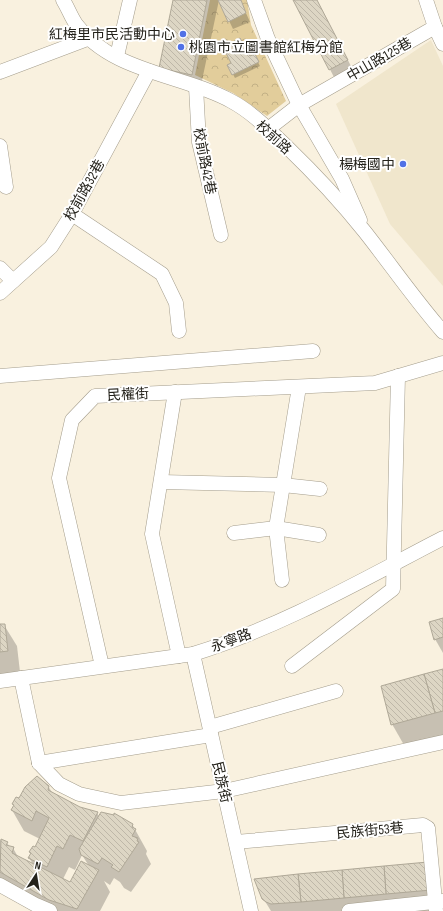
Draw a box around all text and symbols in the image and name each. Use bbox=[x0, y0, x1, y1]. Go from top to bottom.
place label: 紅梅里市民活動中心 bbox=[49, 26, 175, 43]
marker: 紅梅里市民活動中心 bbox=[178, 29, 188, 39]
street label: 中山路125巷 bbox=[344, 34, 415, 85]
place label: 桃園市立圖書館紅梅分館 bbox=[189, 39, 343, 56]
marker: 桃園市立圖書館紅梅分館 bbox=[176, 42, 186, 52]
street label: 校前路 bbox=[252, 117, 295, 158]
street label: 校前路42巷 bbox=[190, 126, 219, 196]
place label: 楊梅國中 bbox=[339, 156, 395, 173]
street label: 校前路32巷 bbox=[61, 157, 108, 224]
marker: 楊梅國中 bbox=[398, 159, 408, 169]
street label: 民權街 bbox=[107, 385, 149, 404]
street label: 永寧路 bbox=[209, 625, 254, 656]
street label: 民族街 bbox=[209, 760, 235, 804]
street label: 民族街53巷 bbox=[336, 819, 404, 842]
north arrow bbox=[16, 855, 56, 895]
text: N bbox=[34, 859, 42, 873]

